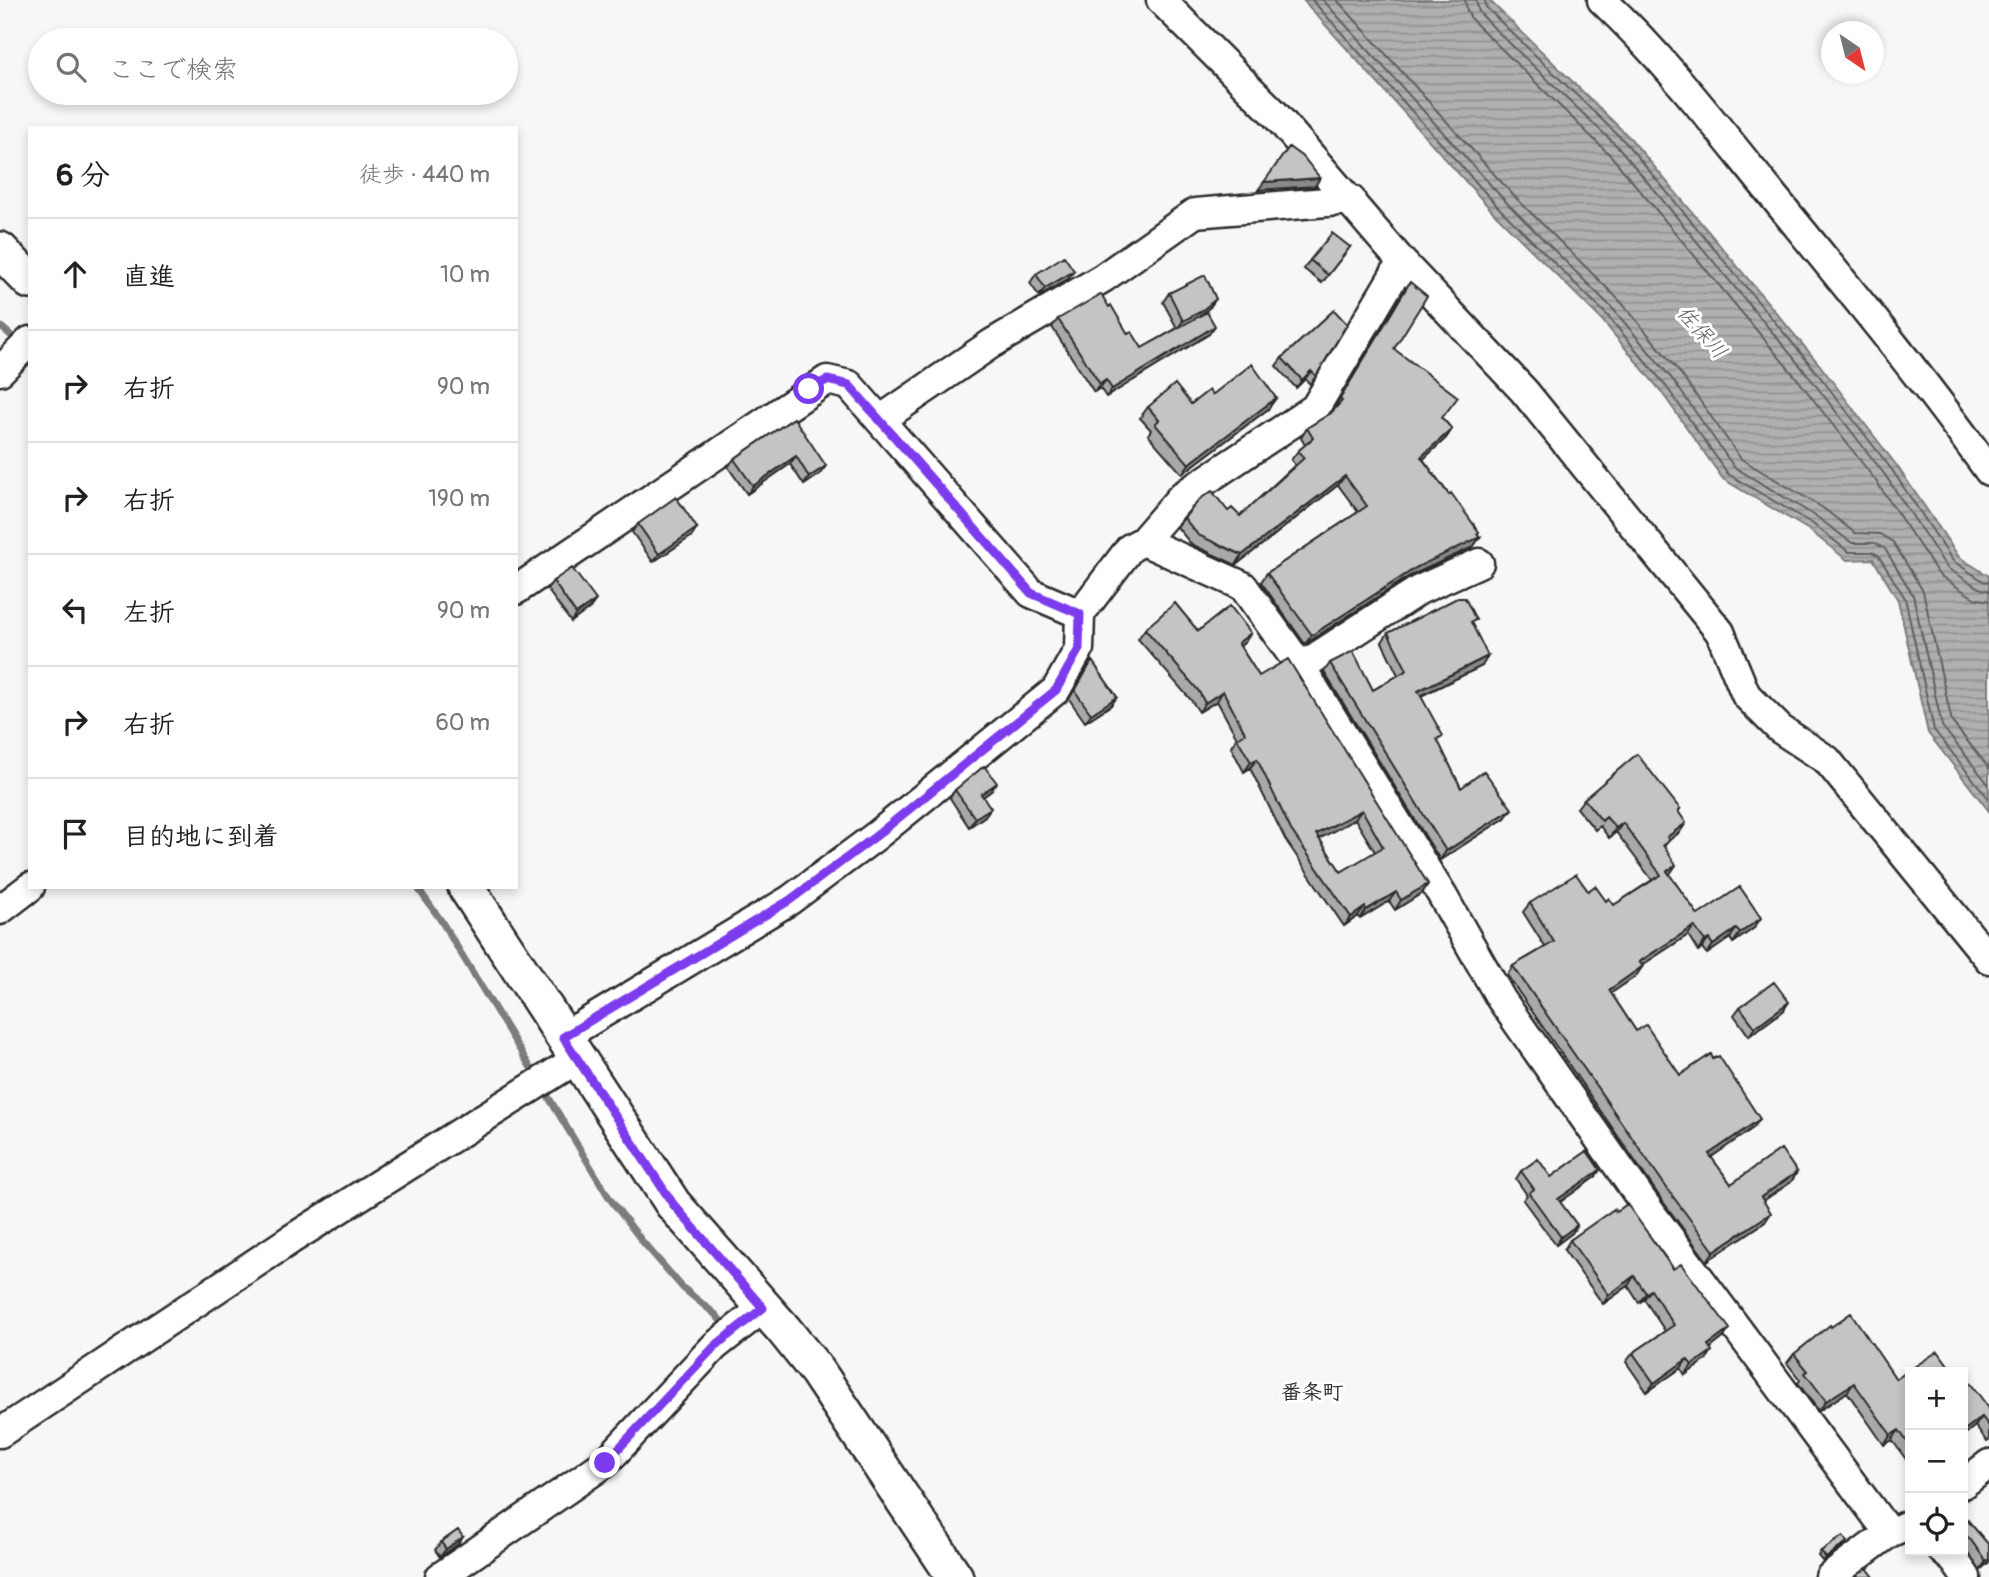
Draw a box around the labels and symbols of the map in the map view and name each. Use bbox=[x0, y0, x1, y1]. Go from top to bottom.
north arrow bbox=[1821, 21, 1884, 84]
water label: 佐保川 bbox=[1671, 300, 1733, 365]
route start bbox=[793, 373, 824, 404]
district label: 番条町 bbox=[1281, 1379, 1344, 1406]
route end bbox=[589, 1447, 620, 1478]

